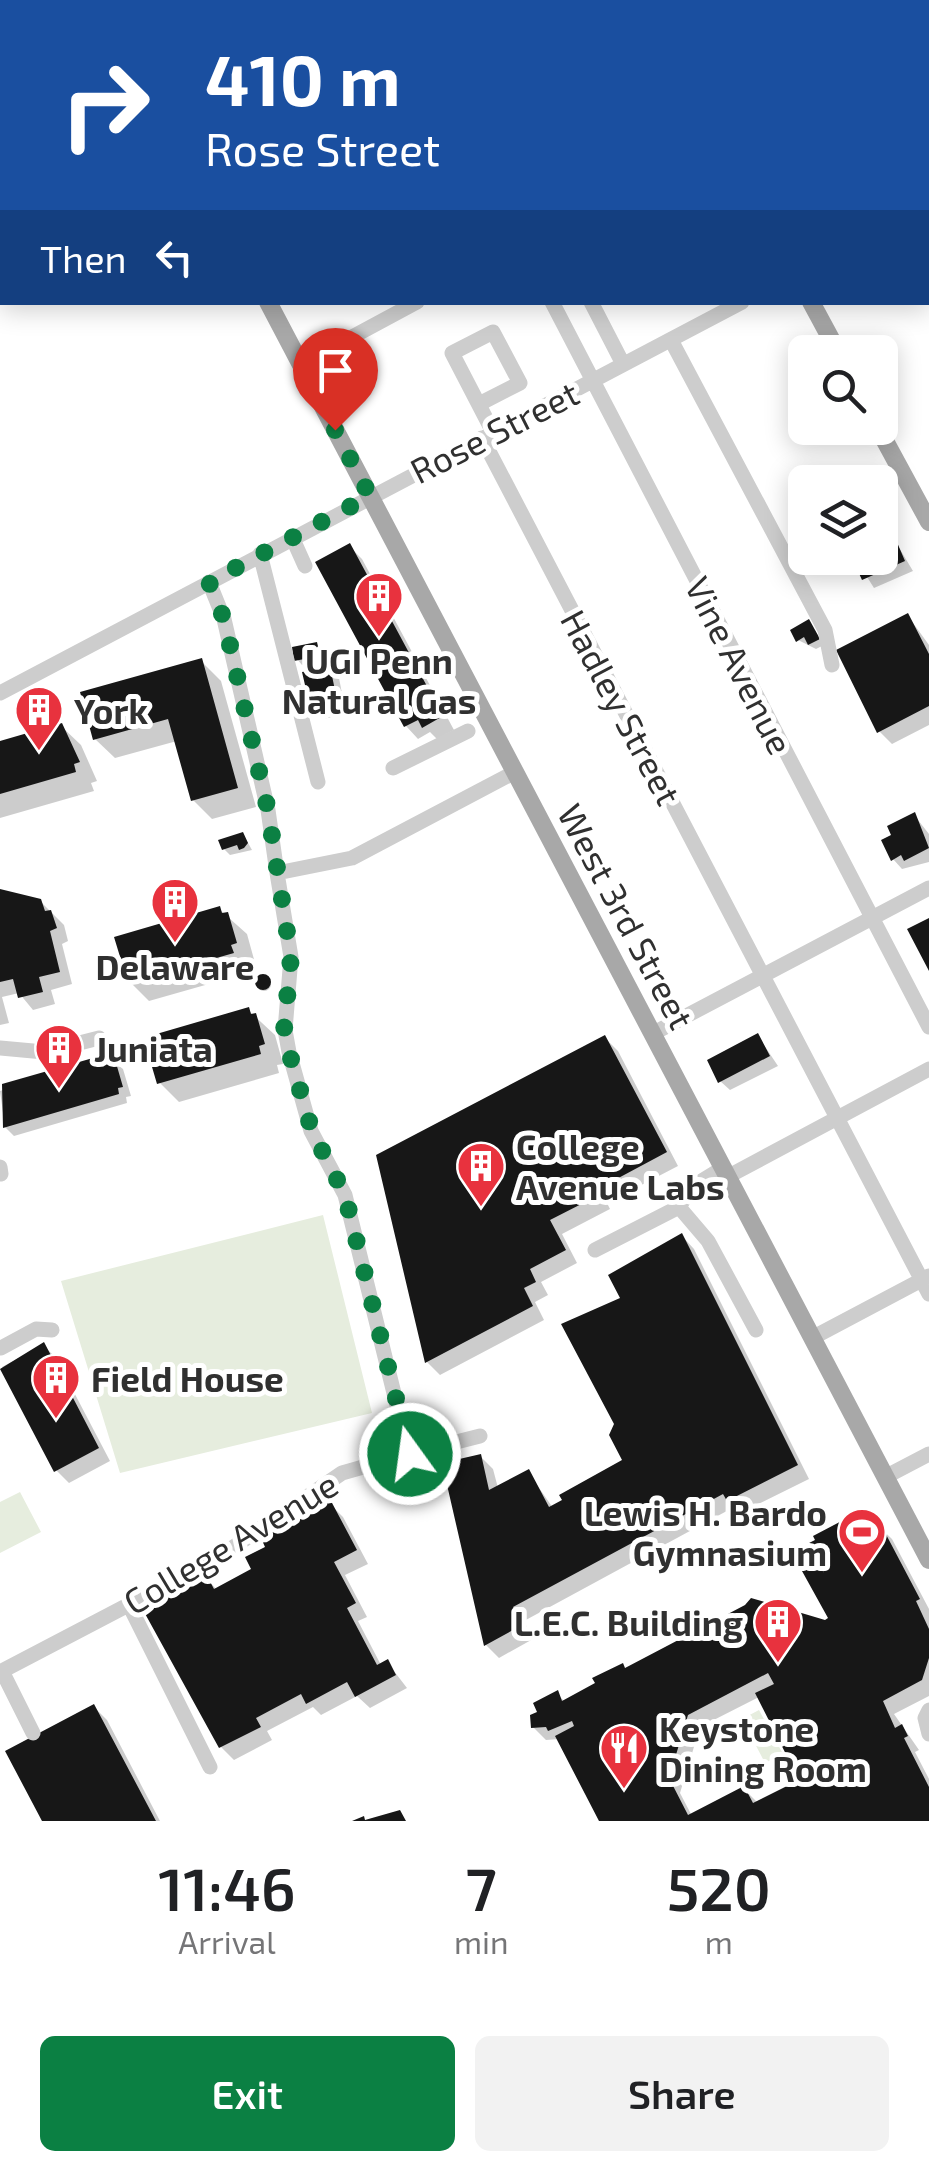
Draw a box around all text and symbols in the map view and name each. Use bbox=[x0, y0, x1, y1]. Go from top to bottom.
text: 410 m bbox=[205, 36, 401, 120]
icon: right bbox=[40, 40, 170, 170]
text: Rose Street bbox=[205, 121, 440, 175]
icon: left bbox=[147, 230, 202, 285]
text: Then bbox=[40, 235, 127, 281]
pin bbox=[293, 328, 378, 431]
map controls bbox=[788, 335, 898, 575]
button: search bbox=[788, 335, 898, 445]
icon: arrive bbox=[308, 343, 363, 398]
street label: Rose Street bbox=[403, 371, 585, 491]
button: layers bbox=[788, 465, 898, 575]
street label: Vine Avenue bbox=[677, 569, 803, 761]
building icon: UGI Penn Natural Gas bbox=[353, 570, 405, 638]
street label: Hadley Street bbox=[553, 602, 691, 812]
place label: UGI Penn Natural Gas bbox=[282, 639, 476, 721]
building icon: York bbox=[13, 684, 65, 752]
place label: York bbox=[74, 689, 148, 731]
street label: West 3rd Street bbox=[550, 796, 704, 1036]
building icon: Delaware bbox=[149, 876, 201, 944]
place label: Delaware bbox=[96, 945, 255, 987]
building icon: Juniata bbox=[33, 1022, 85, 1090]
place label: Juniata bbox=[94, 1027, 213, 1069]
place label: College Avenue Labs bbox=[516, 1125, 725, 1207]
building icon: College Avenue Labs bbox=[455, 1140, 507, 1208]
building icon: Field House bbox=[30, 1352, 82, 1420]
place label: Field House bbox=[91, 1357, 284, 1399]
position arrow bbox=[358, 1402, 462, 1506]
street label: College Avenue bbox=[116, 1462, 344, 1622]
place label: Lewis H. Bardo Gymnasium bbox=[584, 1491, 827, 1574]
sports icon: Lewis H. Bardo Gymnasium bbox=[836, 1506, 888, 1574]
building icon: L.E.C. Building bbox=[752, 1596, 804, 1664]
place label: L.E.C. Building bbox=[514, 1601, 743, 1643]
place label: Keystone Dining Room bbox=[659, 1707, 867, 1789]
restaurant icon: Keystone Dining Room bbox=[598, 1722, 650, 1790]
text: 11:46 bbox=[158, 1851, 296, 1923]
text: 7 bbox=[466, 1851, 497, 1923]
text: 520 bbox=[667, 1851, 771, 1923]
text: Arrival bbox=[178, 1922, 276, 1960]
text: min bbox=[454, 1922, 508, 1960]
text: m bbox=[705, 1922, 733, 1960]
button: Exit bbox=[40, 2036, 455, 2151]
button: Share bbox=[475, 2036, 889, 2151]

